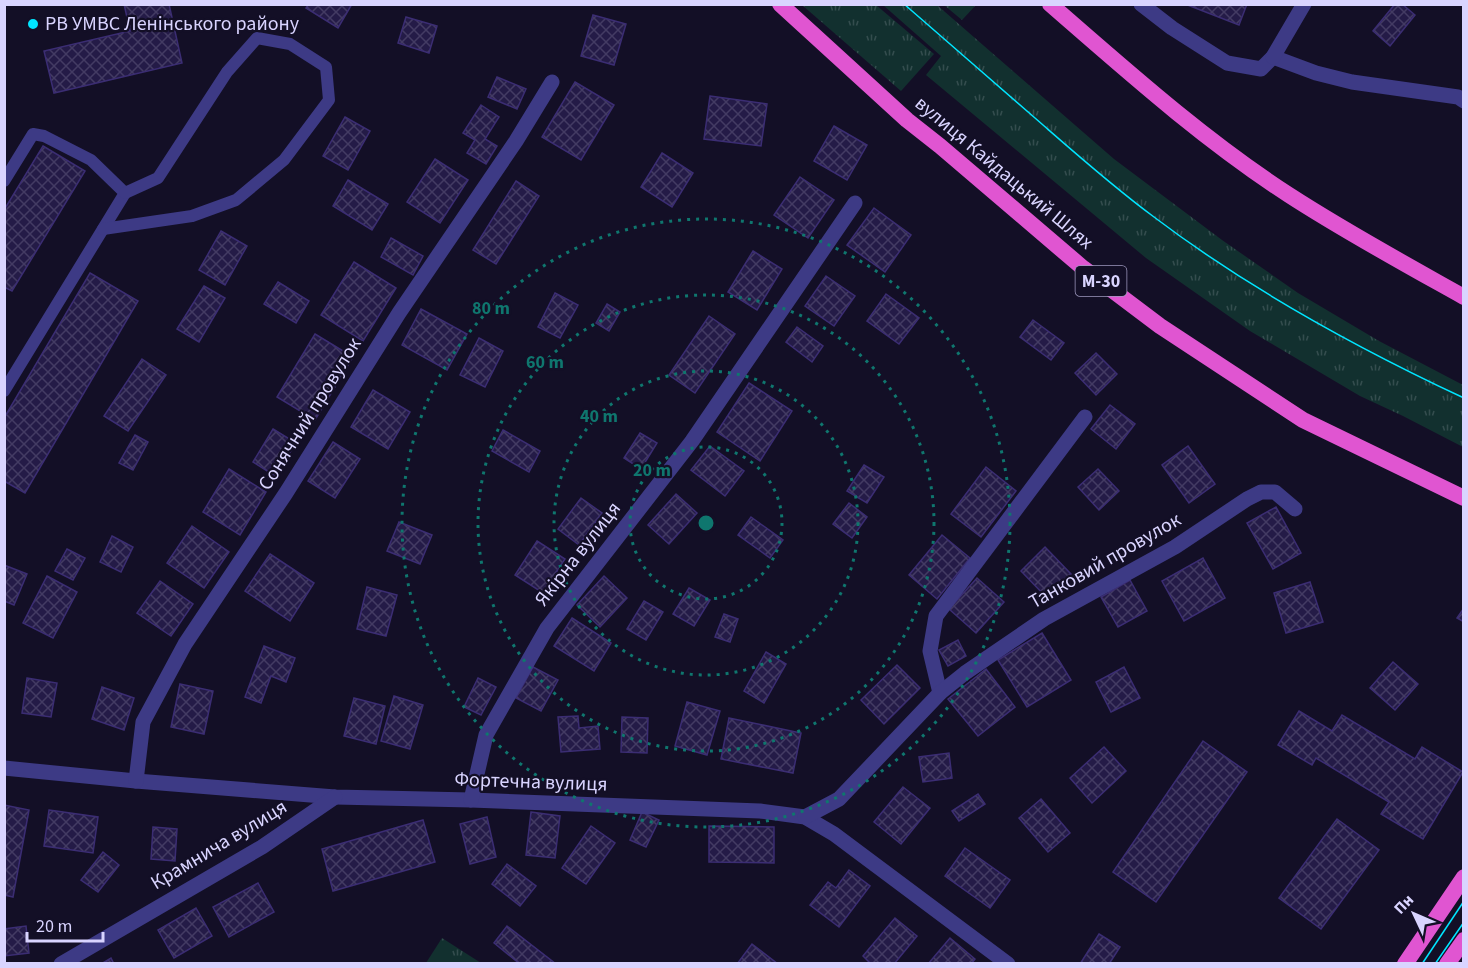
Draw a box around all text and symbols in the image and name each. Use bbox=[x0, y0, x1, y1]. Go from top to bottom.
place label: РВ УМВС Ленінського району bbox=[45, 10, 300, 38]
marker: РВ УМВС Ленінського району bbox=[26, 17, 40, 31]
street label: вулиця Кайдацький Шлях bbox=[909, 90, 1099, 256]
road number: М-30 bbox=[1076, 266, 1126, 296]
text: 80 m bbox=[472, 296, 510, 321]
street label: Сонячний провулок bbox=[252, 332, 368, 496]
text: 60 m bbox=[526, 350, 564, 375]
text: 40 m bbox=[580, 404, 618, 429]
text: 20 m bbox=[633, 458, 671, 483]
street label: Якірна вулиця bbox=[528, 496, 628, 612]
street label: Танковий провулок bbox=[1024, 506, 1186, 616]
centre of rings bbox=[696, 513, 716, 533]
street label: Фортечна вулиця bbox=[454, 765, 608, 799]
street label: Крамнича вулиця bbox=[145, 793, 293, 897]
north arrow bbox=[1384, 884, 1444, 944]
text: Пн bbox=[1389, 889, 1419, 919]
scale bar bbox=[27, 905, 104, 943]
text: 20 m bbox=[36, 914, 72, 939]

